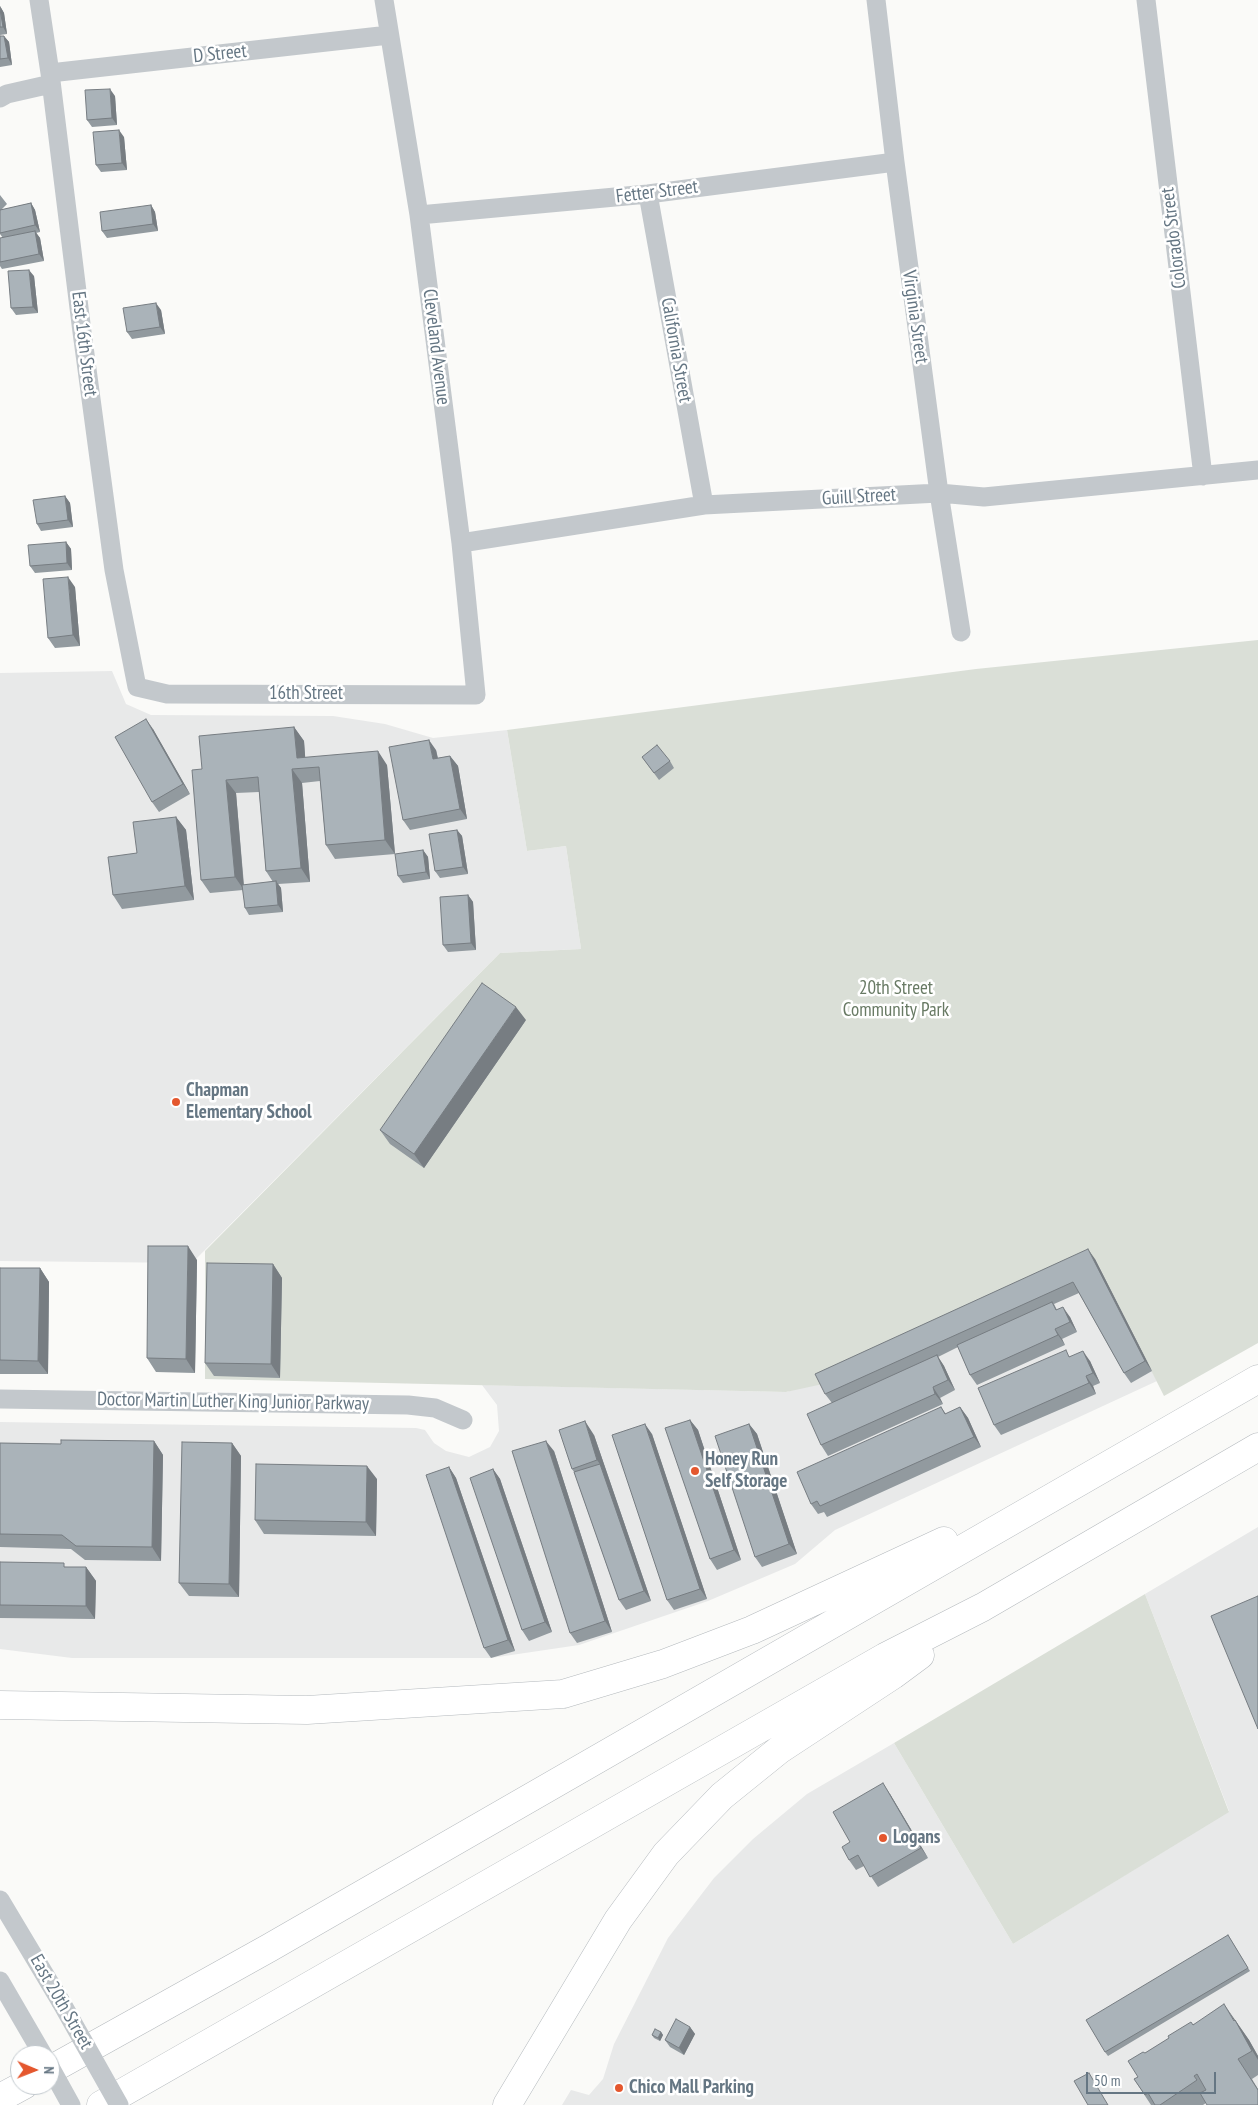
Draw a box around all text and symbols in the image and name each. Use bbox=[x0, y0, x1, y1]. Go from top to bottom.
street label: D Street bbox=[192, 40, 248, 68]
street label: Fetter Street bbox=[615, 176, 699, 208]
street label: Colorado Street bbox=[1156, 186, 1192, 290]
street label: Virginia Street bbox=[897, 269, 933, 365]
street label: Cleveland Avenue bbox=[418, 288, 454, 406]
street label: East 16th Street bbox=[66, 290, 102, 398]
street label: California Street bbox=[656, 296, 696, 404]
street label: Guill Street bbox=[821, 484, 897, 510]
street label: 16th Street bbox=[269, 683, 343, 705]
park label: 20th Street Community Park bbox=[843, 978, 949, 1022]
place label: Chapman Elementary School bbox=[186, 1080, 312, 1124]
marker: Chapman Elementary School bbox=[170, 1096, 182, 1108]
street label: Doctor Martin Luther King Junior Parkway bbox=[97, 1388, 369, 1416]
place label: Honey Run Self Storage bbox=[705, 1449, 787, 1493]
marker: Honey Run Self Storage bbox=[689, 1465, 701, 1477]
place label: Logans bbox=[893, 1827, 940, 1849]
marker: Logans bbox=[877, 1832, 889, 1844]
street label: East 20th Street bbox=[25, 1951, 97, 2053]
north arrow bbox=[10, 2045, 60, 2095]
scale bar bbox=[1088, 2062, 1218, 2094]
text: N bbox=[40, 2066, 58, 2074]
text: 50 m bbox=[1094, 2071, 1120, 2090]
place label: Chico Mall Parking bbox=[629, 2077, 754, 2099]
marker: Chico Mall Parking bbox=[613, 2082, 625, 2094]

